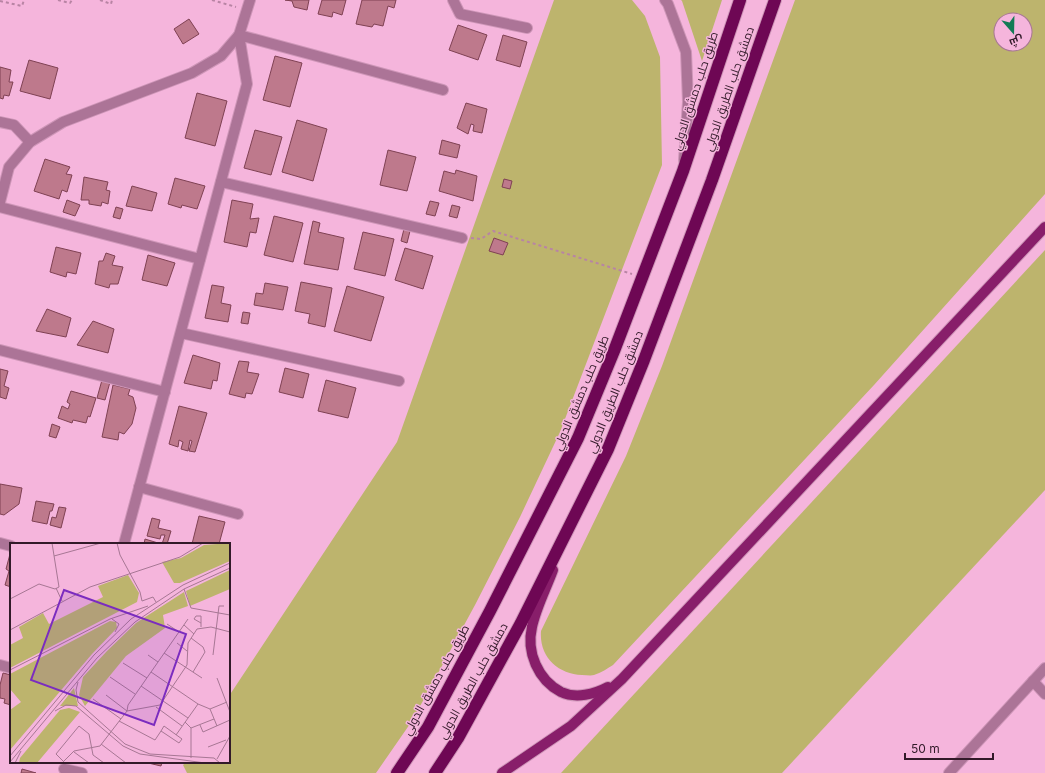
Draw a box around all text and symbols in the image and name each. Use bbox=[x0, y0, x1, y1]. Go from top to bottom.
north arrow bbox=[993, 12, 1033, 52]
street label: دمشق حلب الطريق الدولي bbox=[700, 24, 760, 154]
street label: طريق حلب دمشق الدولي bbox=[668, 29, 724, 153]
text: ش bbox=[1007, 32, 1025, 50]
street label: دمشق حلب الطريق الدولي bbox=[583, 328, 649, 456]
street label: طريق حلب دمشق الدولي bbox=[549, 333, 614, 454]
inset map bbox=[10, 543, 230, 763]
street label: دمشق حلب الطريق الدولي bbox=[434, 620, 513, 743]
street label: طريق حلب دمشق الدولي bbox=[399, 622, 475, 739]
scale bar bbox=[905, 735, 993, 761]
text: 50 m bbox=[911, 741, 940, 756]

